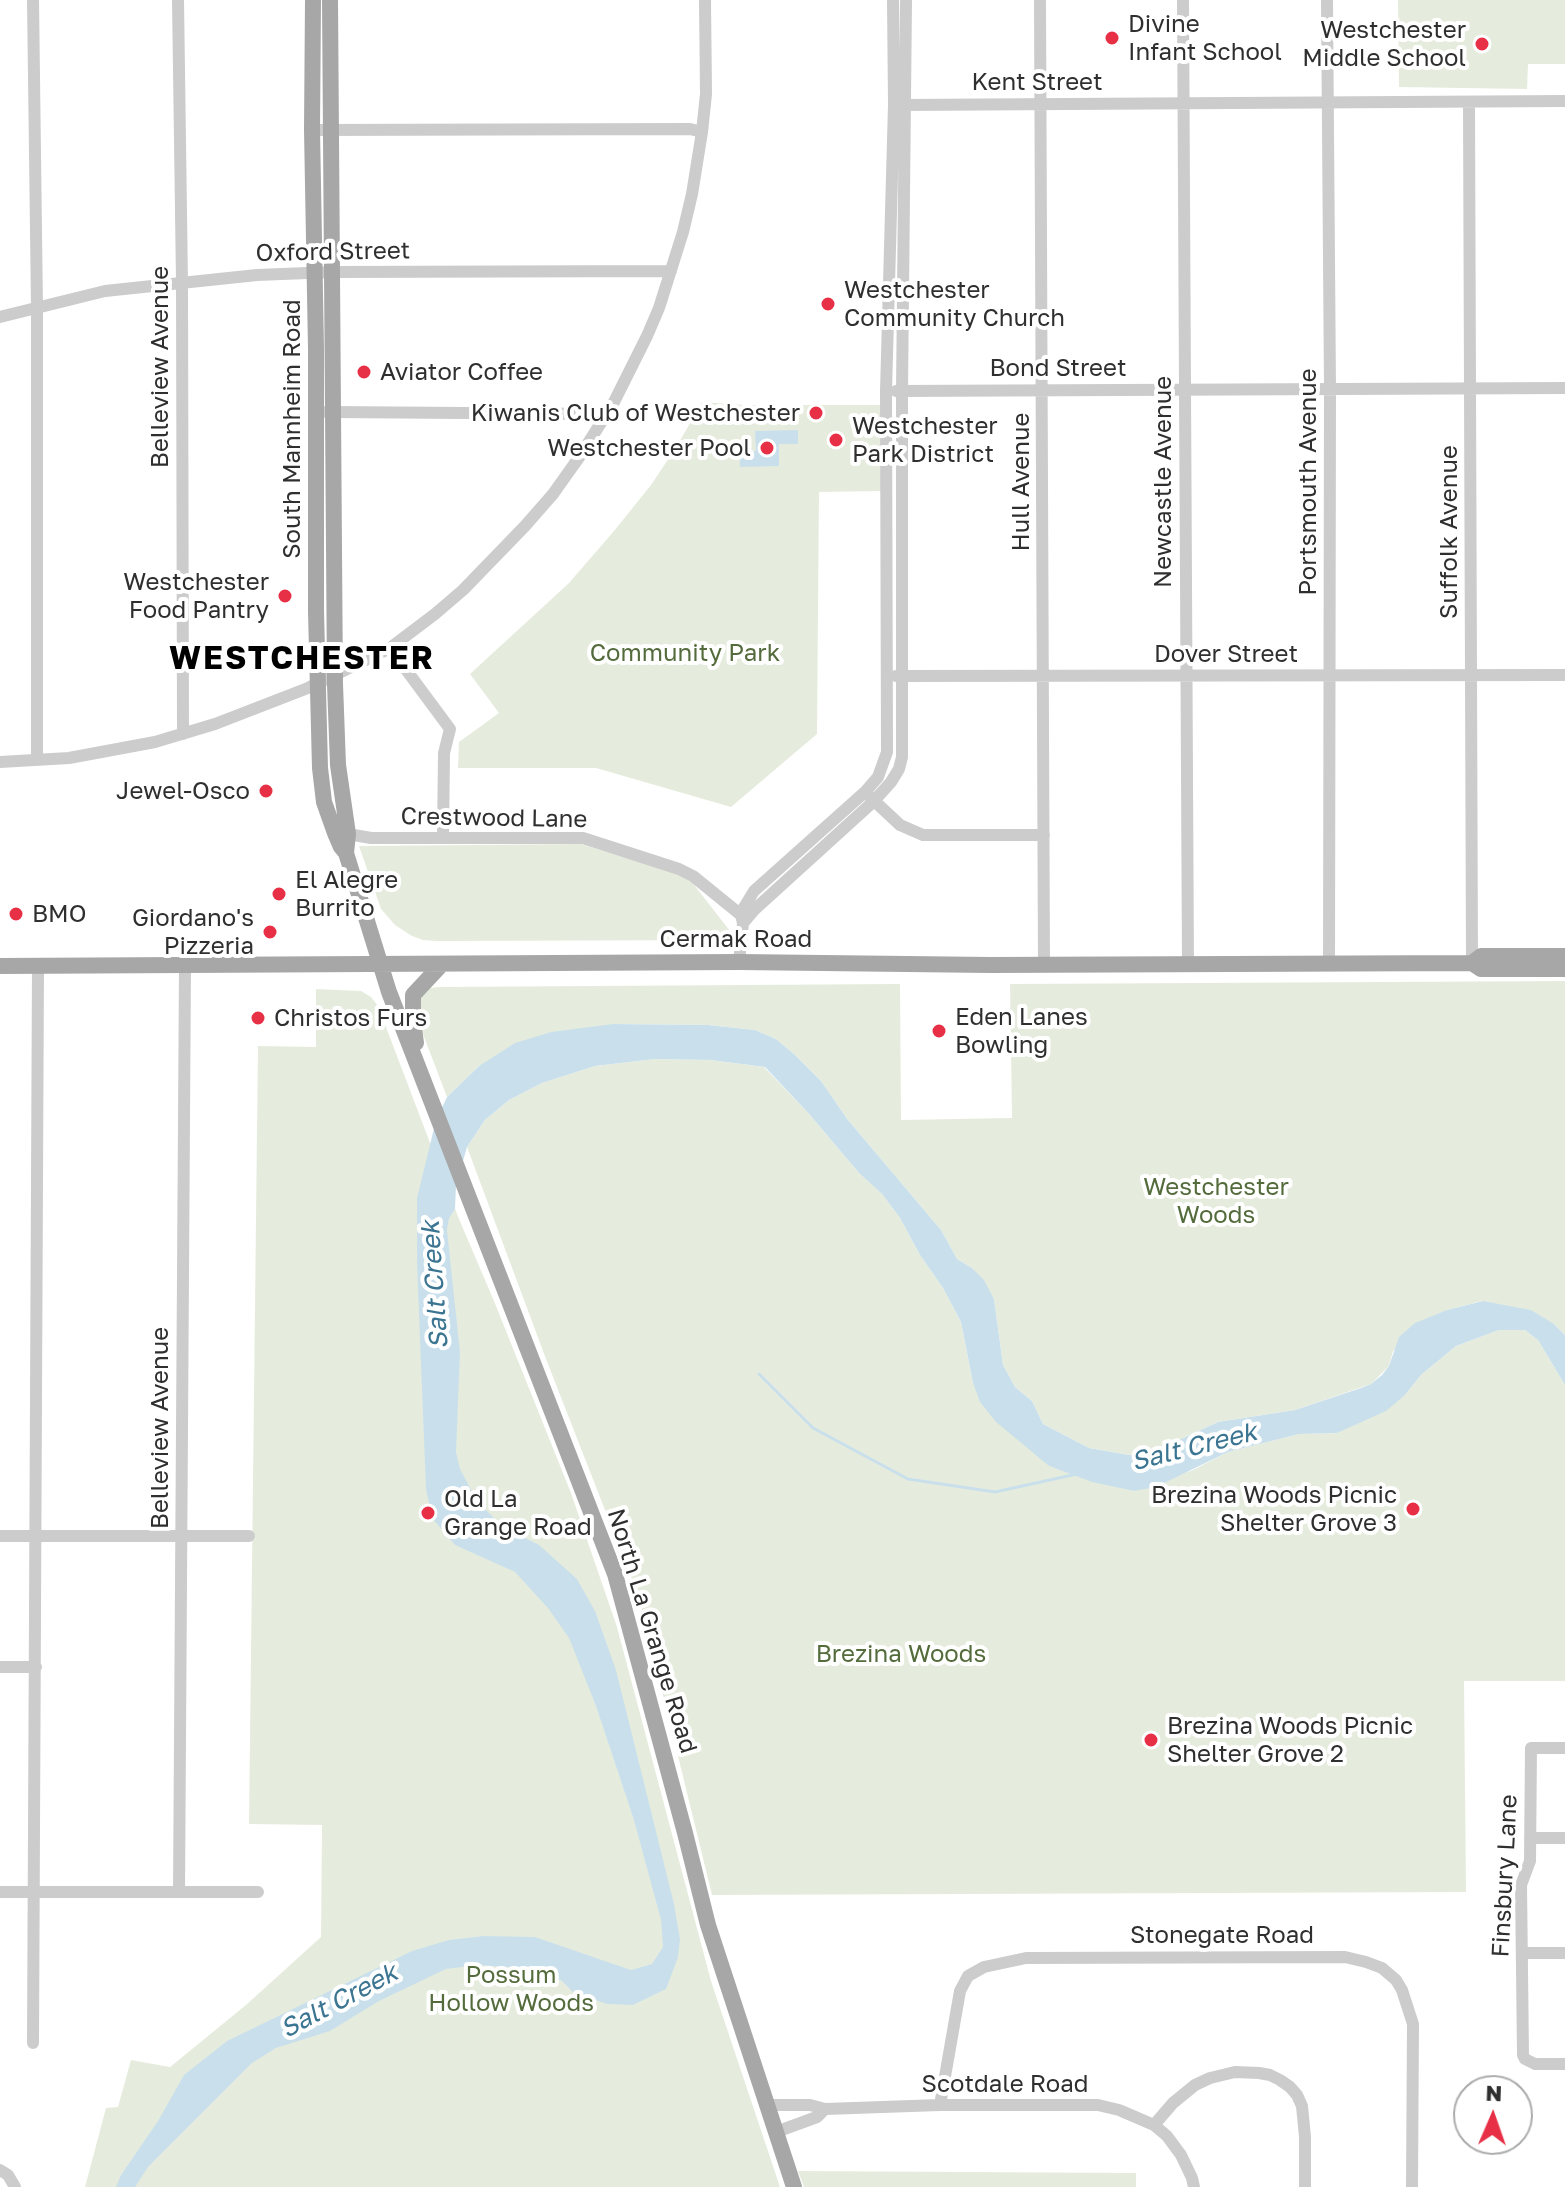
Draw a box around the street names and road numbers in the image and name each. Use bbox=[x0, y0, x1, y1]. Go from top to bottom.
street label: Kent Street bbox=[971, 68, 1103, 96]
street label: Oxford Street bbox=[255, 236, 411, 268]
street label: Belleview Avenue bbox=[146, 266, 174, 468]
street label: South Mannheim Road bbox=[278, 299, 306, 559]
street label: Bond Street bbox=[989, 354, 1127, 382]
street label: Portsmouth Avenue bbox=[1294, 368, 1322, 596]
street label: Newcastle Avenue bbox=[1149, 376, 1177, 588]
street label: Hull Avenue bbox=[1007, 413, 1035, 551]
street label: Suffolk Avenue bbox=[1435, 445, 1463, 619]
street label: Dover Street bbox=[1154, 640, 1298, 668]
street label: Crestwood Lane bbox=[400, 802, 588, 834]
street label: Cermak Road bbox=[660, 925, 812, 953]
street label: Belleview Avenue bbox=[146, 1327, 174, 1529]
street label: North La Grange Road bbox=[601, 1505, 703, 1757]
street label: Finsbury Lane bbox=[1486, 1794, 1524, 1958]
street label: Stonegate Road bbox=[1130, 1921, 1314, 1949]
street label: Scotdale Road bbox=[922, 2070, 1088, 2098]

